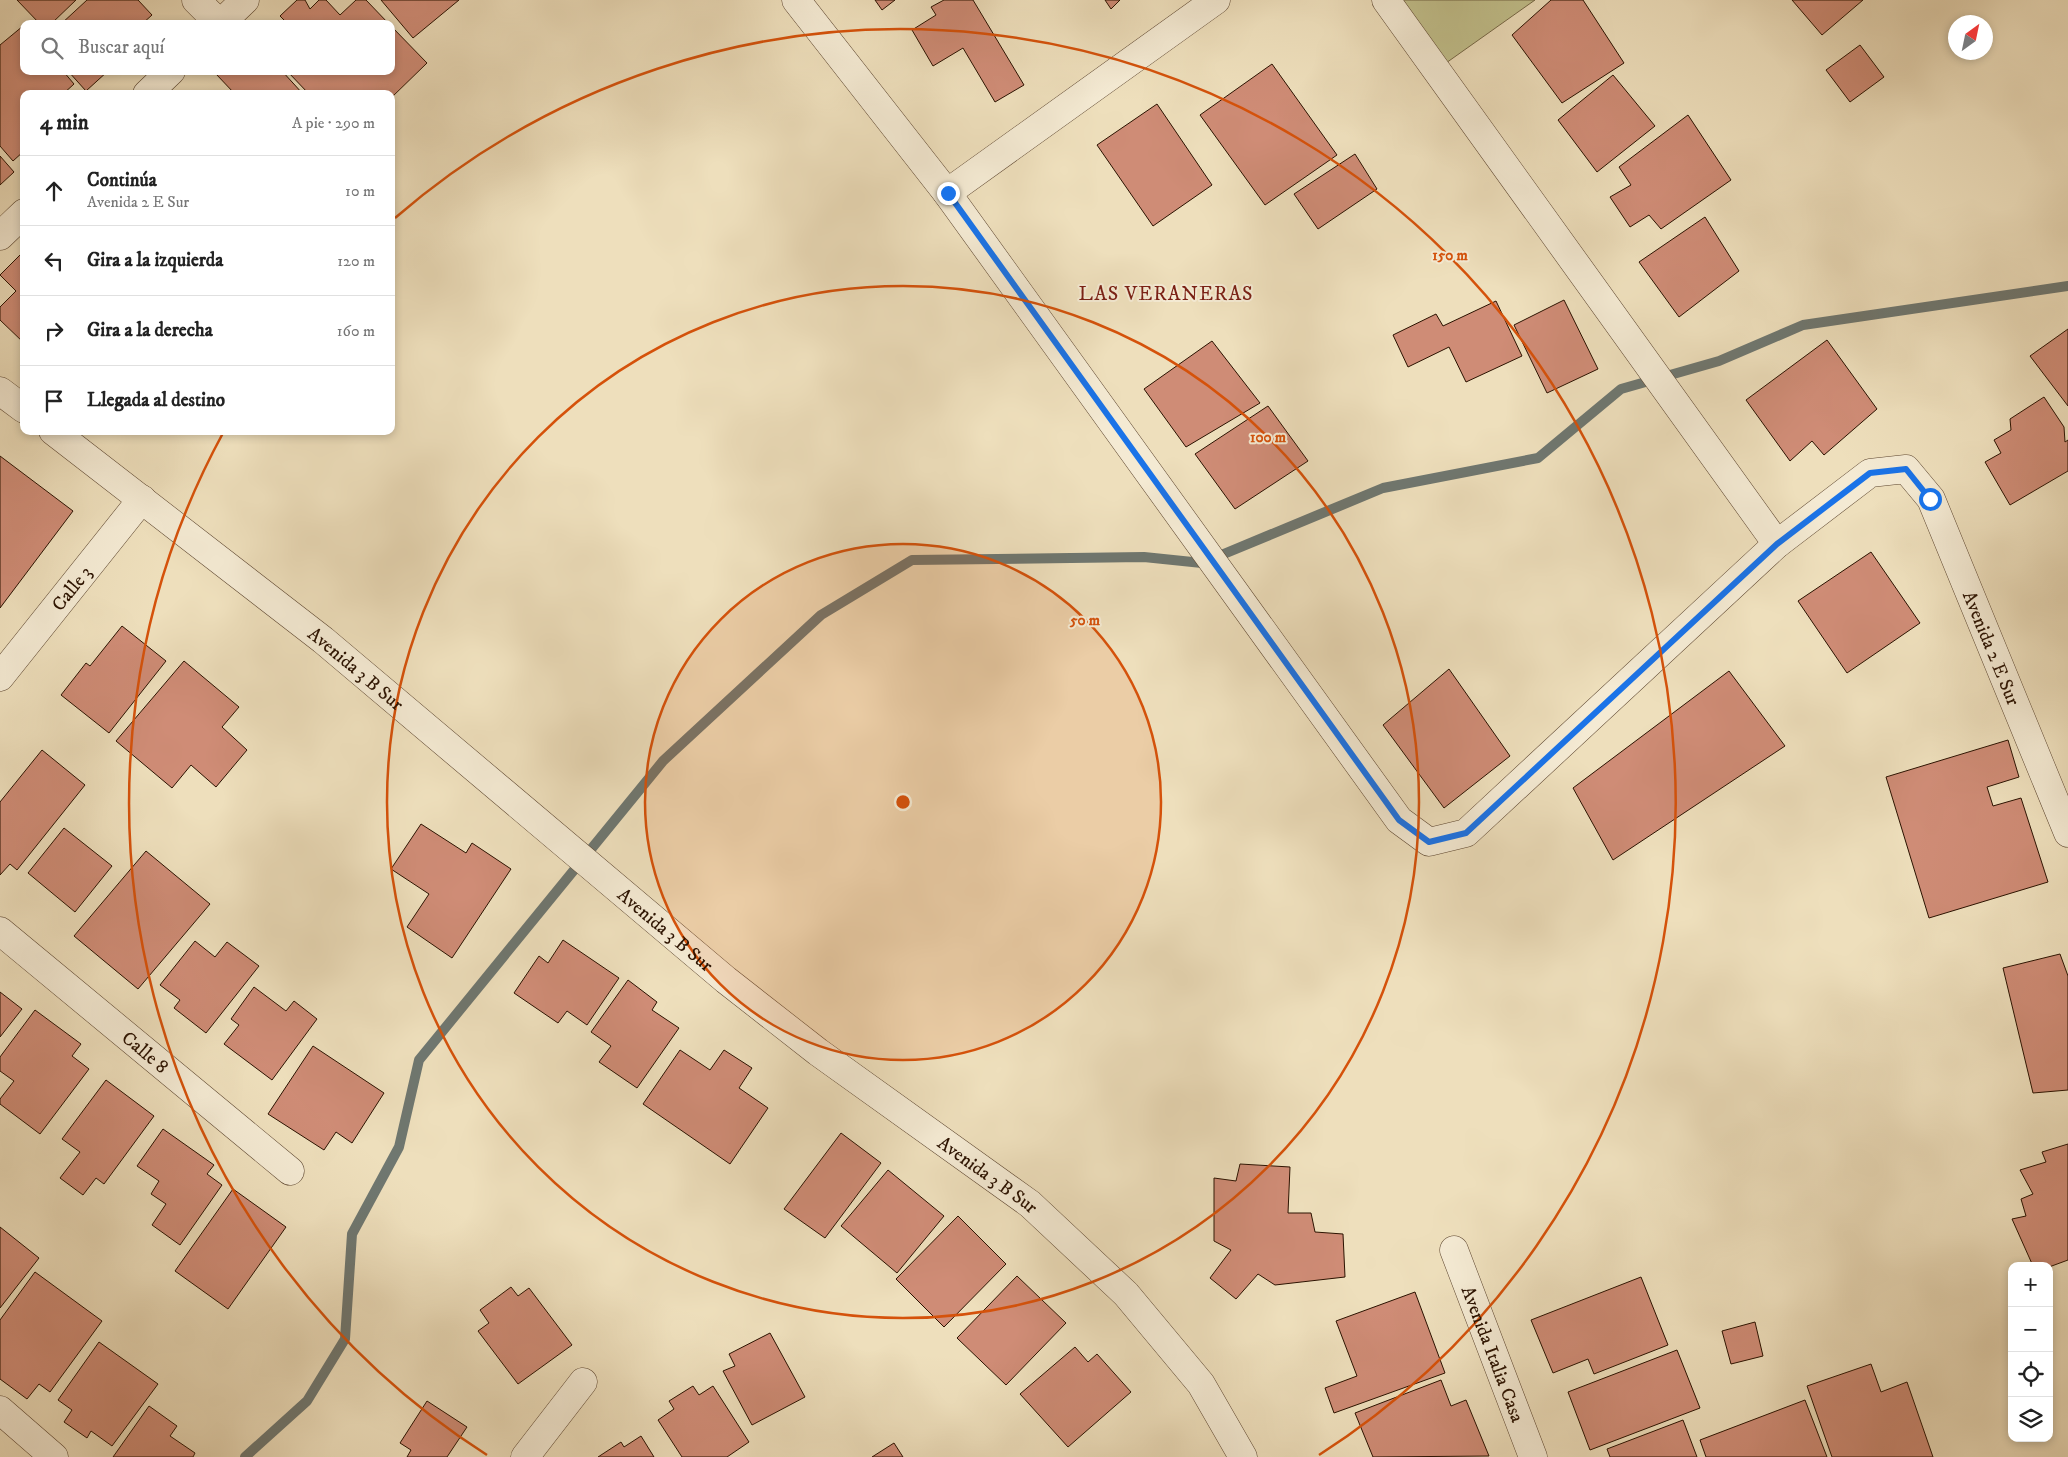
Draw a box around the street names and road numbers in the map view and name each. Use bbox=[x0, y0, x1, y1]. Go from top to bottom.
street label: Calle 3 bbox=[47, 562, 97, 616]
street label: Avenida 2 E Sur bbox=[1957, 588, 2024, 709]
street label: Avenida 3 B Sur bbox=[303, 623, 408, 716]
street label: Avenida 3 B Sur bbox=[612, 884, 717, 977]
street label: Calle 8 bbox=[117, 1027, 173, 1079]
street label: Avenida 3 B Sur bbox=[933, 1132, 1042, 1219]
street label: Avenida Italia Casa bbox=[1456, 1283, 1529, 1426]

